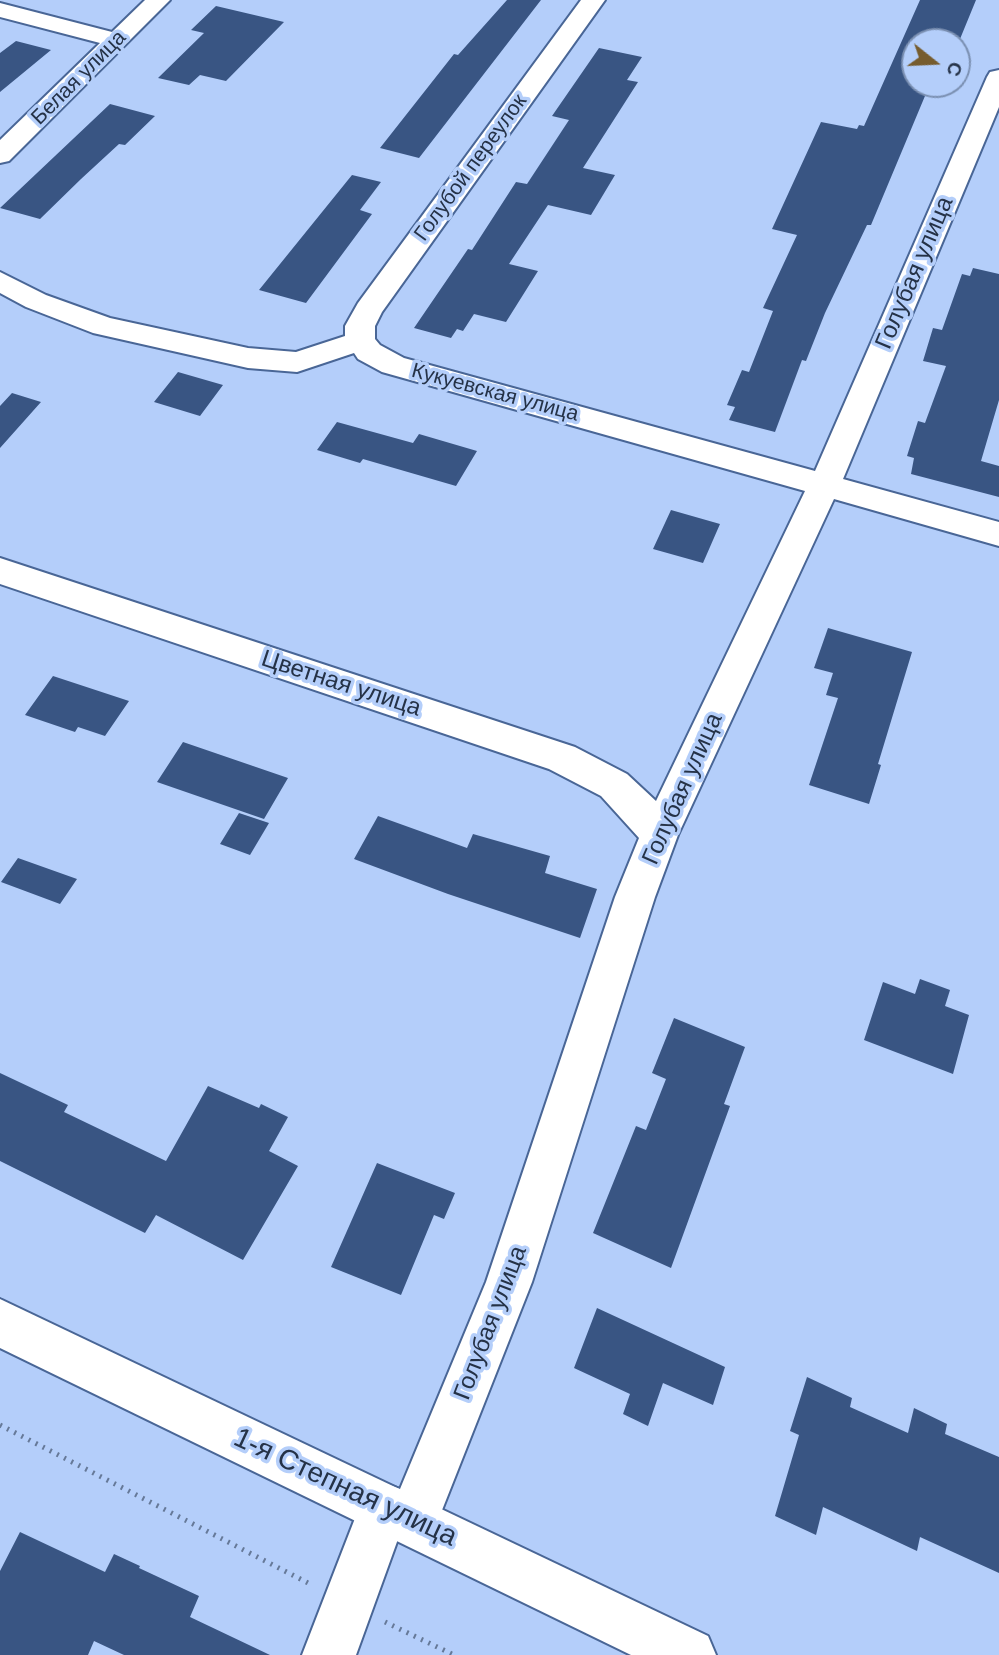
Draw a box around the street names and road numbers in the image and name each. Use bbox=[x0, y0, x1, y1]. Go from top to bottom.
street label: Белая улица bbox=[26, 25, 132, 131]
street label: Голубой переулок bbox=[409, 90, 533, 246]
street label: Голубая улица bbox=[870, 193, 960, 353]
street label: Кукуевская улица bbox=[409, 359, 581, 427]
street label: Цветная улица bbox=[258, 645, 424, 723]
street label: Голубая улица bbox=[637, 709, 729, 869]
street label: Голубая улица bbox=[448, 1242, 534, 1404]
street label: 1-я Степная улица bbox=[228, 1422, 462, 1554]

